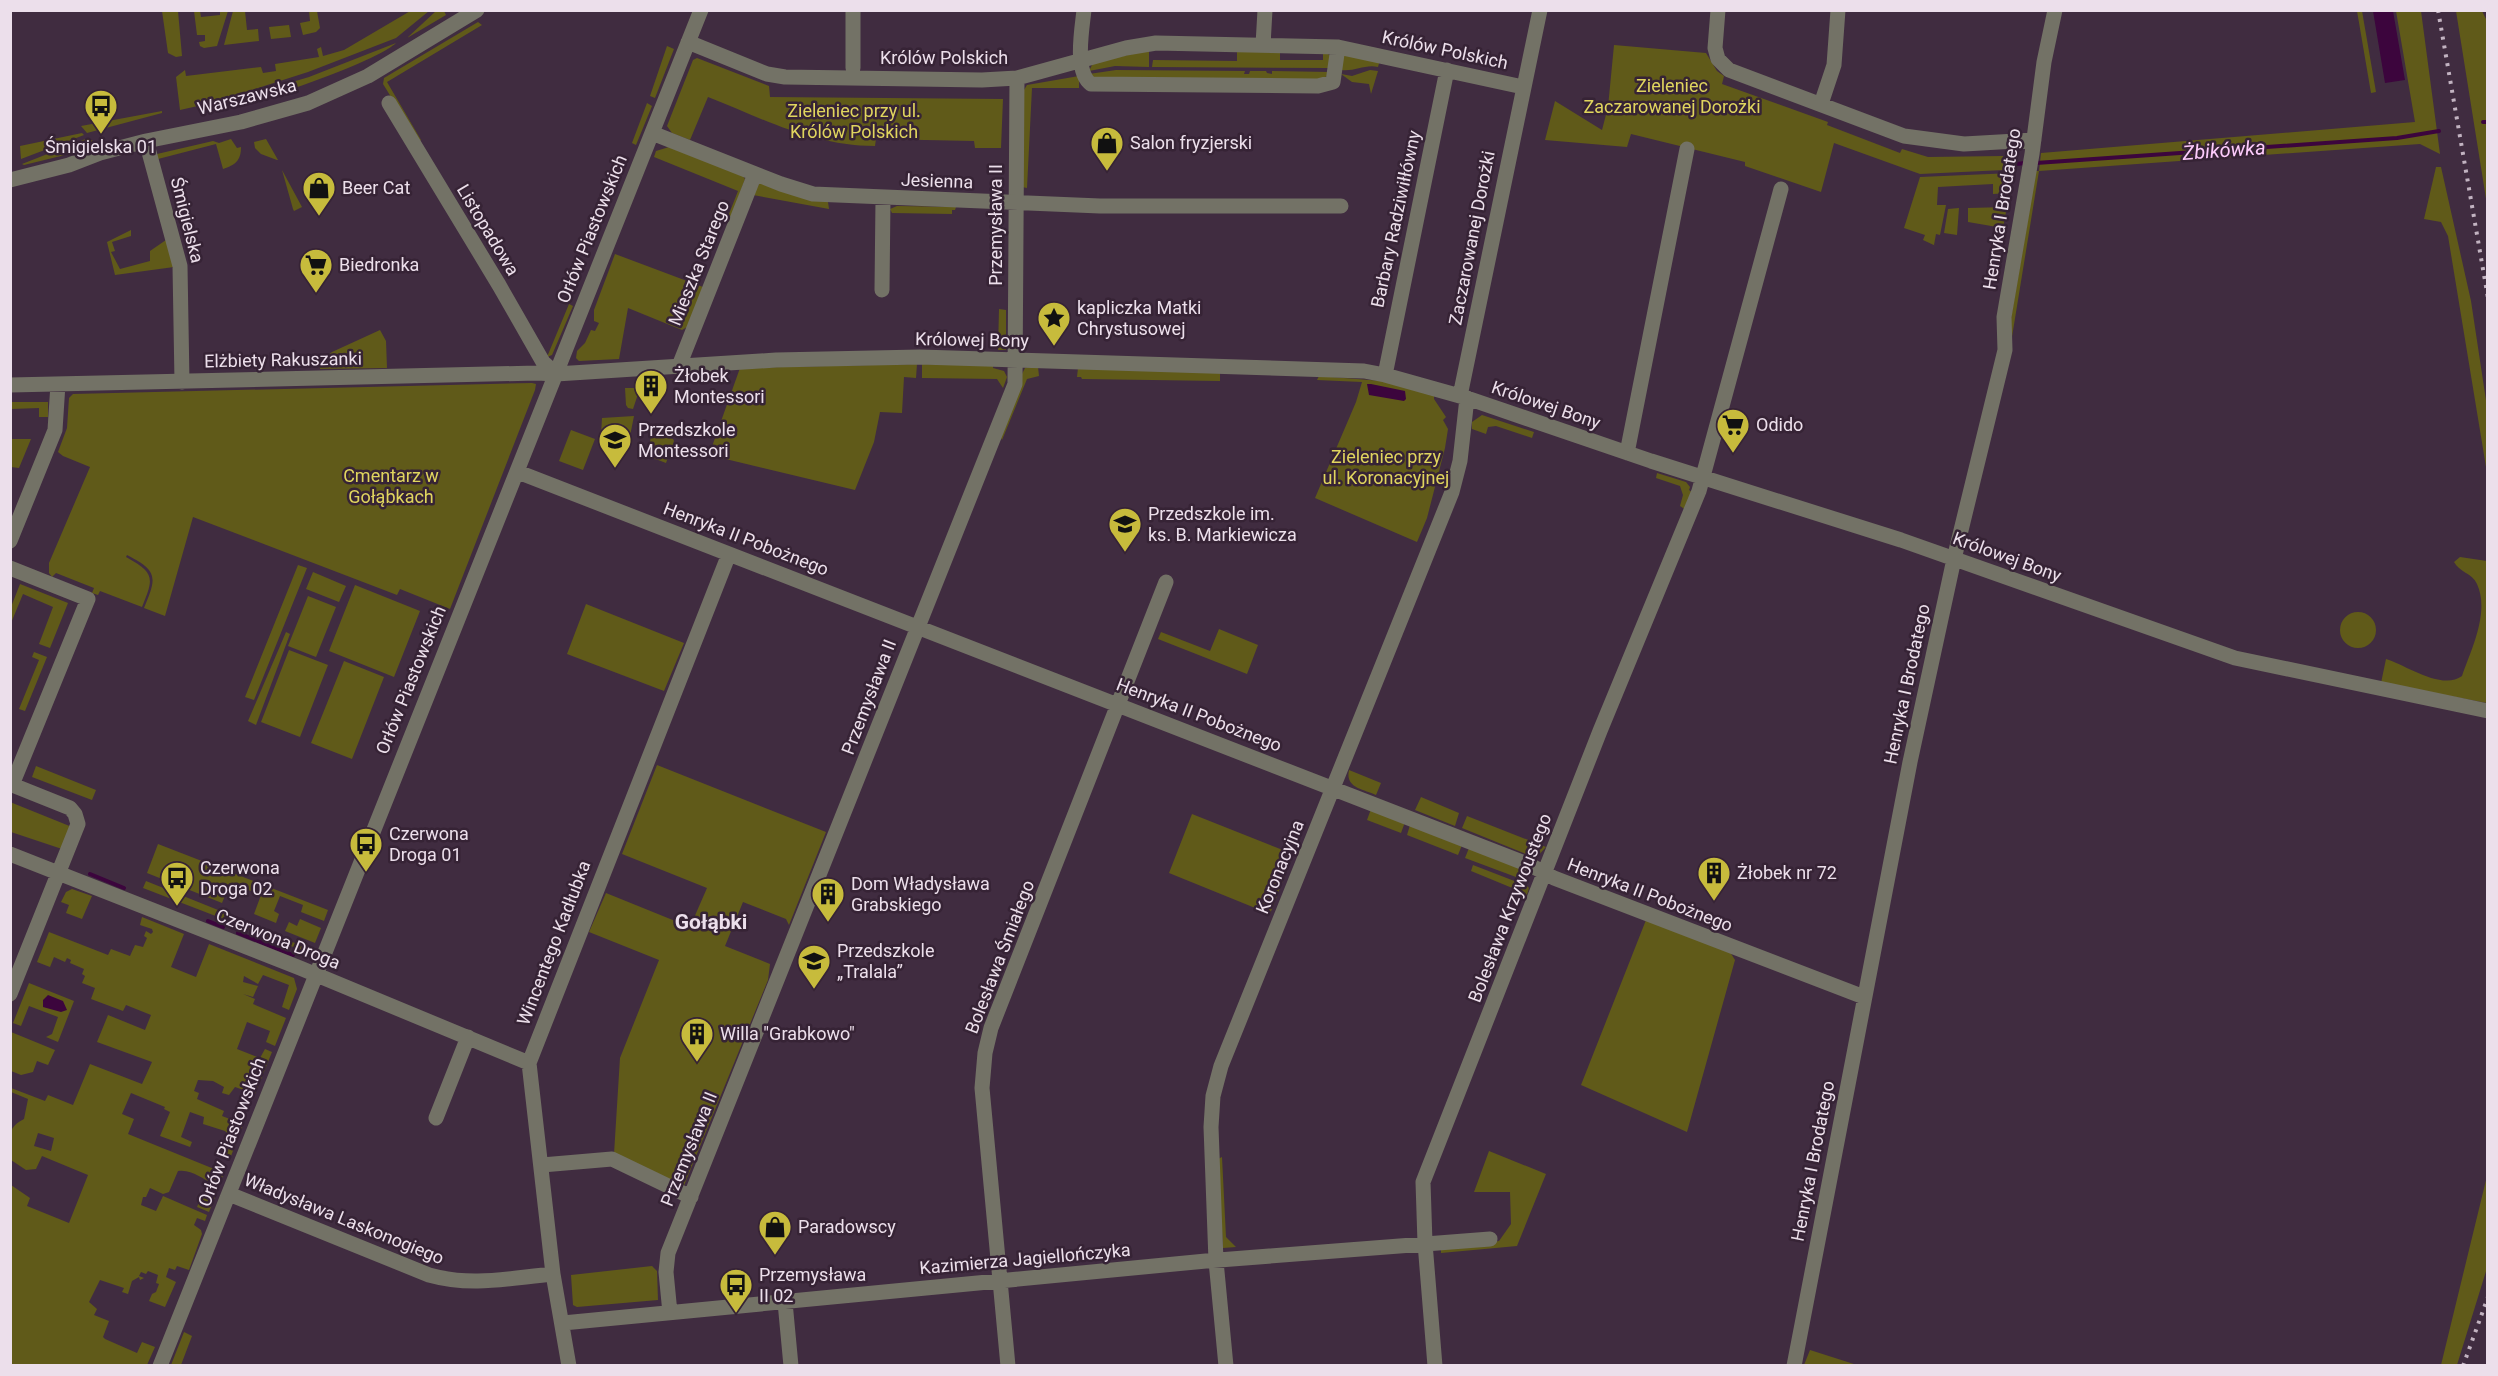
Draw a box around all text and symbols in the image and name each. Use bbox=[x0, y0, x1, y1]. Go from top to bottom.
street label: Królów Polskich bbox=[1380, 26, 1510, 73]
street label: Królów Polskich bbox=[880, 47, 1008, 68]
street label: Warszawska bbox=[195, 74, 299, 119]
park label: Zieleniec Zaczarowanej Dorożki bbox=[1583, 75, 1761, 117]
bus stop icon: Śmigielska 01 bbox=[83, 88, 119, 135]
park label: Zieleniec przy ul. Królów Polskich bbox=[787, 100, 921, 142]
shop icon: Salon fryzjerski bbox=[1089, 125, 1125, 172]
street label: Henryka I Brodatego bbox=[1978, 127, 2025, 291]
street label: Barbary Radziwiłłówny bbox=[1366, 128, 1425, 309]
place label: Salon fryzjerski bbox=[1130, 132, 1252, 153]
water label: Żbikówka bbox=[2181, 135, 2266, 165]
place label: Śmigielska 01 bbox=[45, 136, 157, 157]
street label: Zaczarowanej Dorożki bbox=[1444, 149, 1499, 327]
street label: Orłów Piastowskich bbox=[552, 152, 631, 306]
street label: Przemysława II bbox=[985, 164, 1006, 286]
street label: Jesienna bbox=[900, 169, 974, 192]
shop icon: Beer Cat bbox=[301, 170, 337, 217]
street label: Śmigielska bbox=[167, 175, 208, 265]
place label: Beer Cat bbox=[342, 177, 410, 198]
street label: Listopadowa bbox=[453, 180, 524, 279]
street label: Mieszka Starego bbox=[664, 197, 733, 329]
supermarket icon: Biedronka bbox=[298, 247, 334, 294]
place label: Biedronka bbox=[339, 254, 419, 275]
place label: kapliczka Matki Chrystusowej bbox=[1077, 297, 1201, 339]
place icon: kapliczka Matki Chrystusowej bbox=[1036, 300, 1072, 347]
street label: Królowej Bony bbox=[915, 328, 1030, 351]
street label: Elżbiety Rakuszanki bbox=[204, 348, 362, 371]
place label: Żłobek Montessori bbox=[674, 365, 765, 407]
building icon: Żłobek Montessori bbox=[633, 368, 669, 415]
street label: Królowej Bony bbox=[1489, 376, 1604, 433]
supermarket icon: Odido bbox=[1715, 407, 1751, 454]
place label: Odido bbox=[1756, 414, 1803, 435]
place label: Przedszkole Montessori bbox=[638, 419, 735, 461]
school or university icon: Przedszkole Montessori bbox=[597, 422, 633, 469]
park label: Zieleniec przy ul. Koronacyjnej bbox=[1323, 446, 1449, 488]
park label: Cmentarz w Gołąbkach bbox=[343, 465, 439, 507]
street label: Henryka II Pobożnego bbox=[661, 497, 832, 580]
place label: Przedszkole im. ks. B. Markiewicza bbox=[1148, 503, 1297, 545]
school or university icon: Przedszkole im. ks. B. Markiewicza bbox=[1107, 506, 1143, 553]
street label: Królowej Bony bbox=[1950, 527, 2065, 586]
street label: Henryka I Brodatego bbox=[1879, 602, 1934, 766]
street label: Orłów Piastowskich bbox=[371, 603, 450, 757]
street label: Przemysława II bbox=[837, 636, 900, 757]
street label: Henryka II Pobożnego bbox=[1114, 673, 1285, 756]
street label: Bolesława Krzywoustego bbox=[1464, 810, 1555, 1005]
street label: Koronacyjna bbox=[1251, 817, 1308, 917]
place label: Czerwona Droga 01 bbox=[389, 823, 469, 865]
bus stop icon: Czerwona Droga 01 bbox=[348, 826, 384, 873]
street label: Henryka II Pobożnego bbox=[1565, 853, 1736, 936]
building icon: Żłobek nr 72 bbox=[1696, 855, 1732, 902]
place label: Czerwona Droga 02 bbox=[200, 857, 280, 899]
street label: Wincentego Kadłubka bbox=[512, 858, 595, 1028]
bus stop icon: Czerwona Droga 02 bbox=[159, 860, 195, 907]
place label: Żłobek nr 72 bbox=[1737, 862, 1837, 883]
place label: Dom Władysława Grabskiego bbox=[851, 873, 990, 915]
building icon: Dom Władysława Grabskiego bbox=[810, 876, 846, 923]
street label: Bolesława Śmiałego bbox=[961, 877, 1038, 1036]
street label: Czerwona Droga bbox=[213, 904, 343, 973]
district label: Gołąbki bbox=[675, 910, 747, 934]
place label: Przedszkole „Tralala” bbox=[837, 940, 934, 982]
school or university icon: Przedszkole „Tralala” bbox=[796, 943, 832, 990]
building icon: Willa "Grabkowo" bbox=[679, 1016, 715, 1063]
place label: Willa "Grabkowo" bbox=[720, 1023, 855, 1044]
street label: Orłów Piastowskich bbox=[193, 1054, 270, 1209]
street label: Henryka I Brodatego bbox=[1787, 1079, 1838, 1243]
street label: Przemysława II bbox=[656, 1088, 721, 1209]
street label: Władysława Laskonogiego bbox=[241, 1169, 447, 1268]
shop icon: Paradowscy bbox=[757, 1209, 793, 1256]
place label: Paradowscy bbox=[798, 1216, 896, 1237]
street label: Kazimierza Jagiellończyka bbox=[918, 1239, 1131, 1278]
place label: Przemysława II 02 bbox=[759, 1264, 866, 1306]
bus stop icon: Przemysława II 02 bbox=[718, 1267, 754, 1314]

